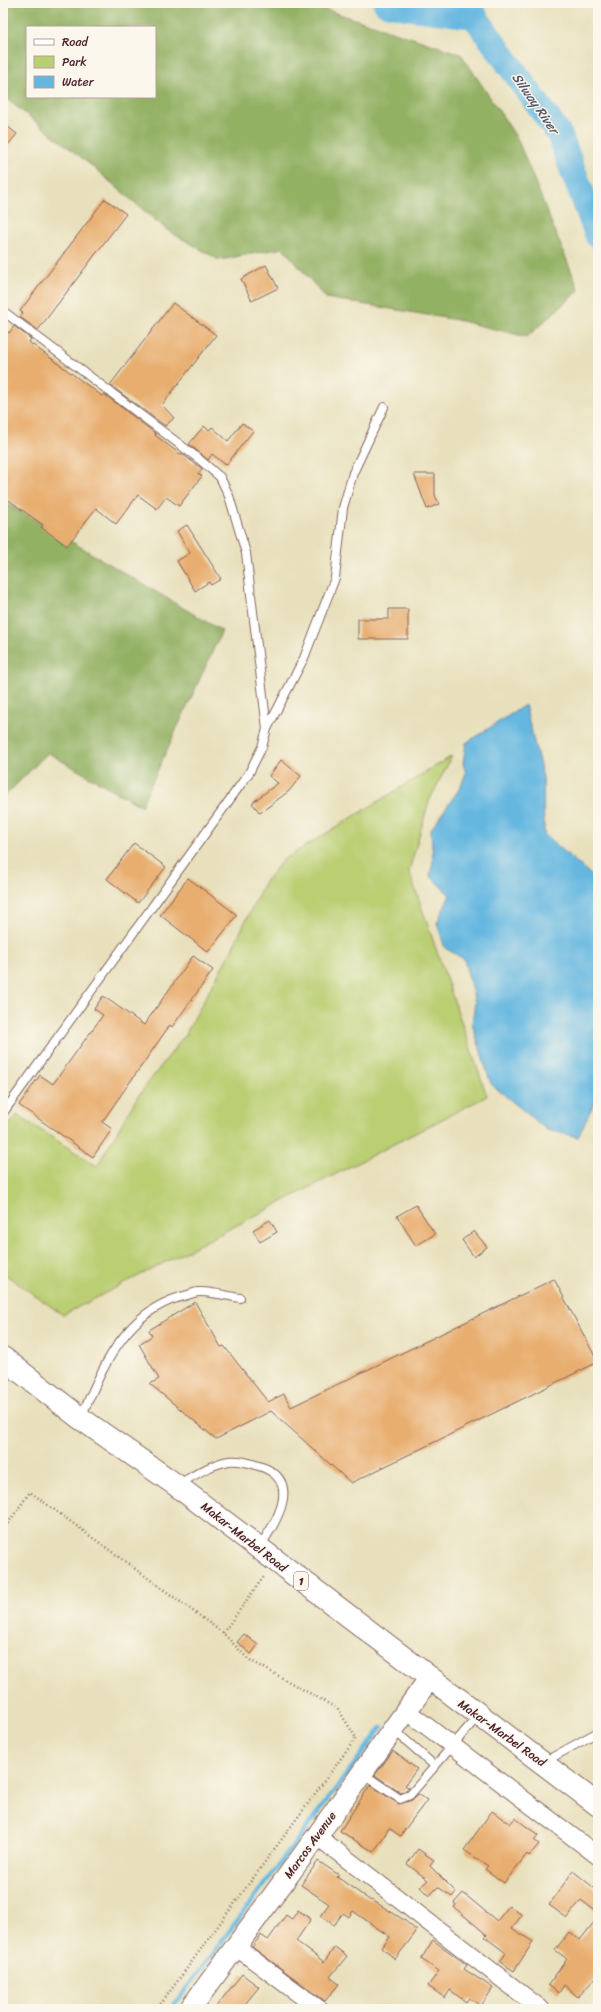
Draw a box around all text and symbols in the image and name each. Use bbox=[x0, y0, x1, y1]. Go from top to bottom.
legend bbox=[26, 26, 156, 98]
text: Road bbox=[62, 31, 89, 53]
text: Park bbox=[62, 51, 87, 73]
water label: Silway River bbox=[506, 68, 567, 141]
text: Water bbox=[62, 71, 95, 93]
street label: Makar-Marbel Road bbox=[196, 1496, 293, 1578]
road number: 1 bbox=[294, 1572, 308, 1590]
street label: Makar-Marbel Road bbox=[453, 1693, 551, 1773]
street label: Marcos Avenue bbox=[278, 1807, 342, 1883]

